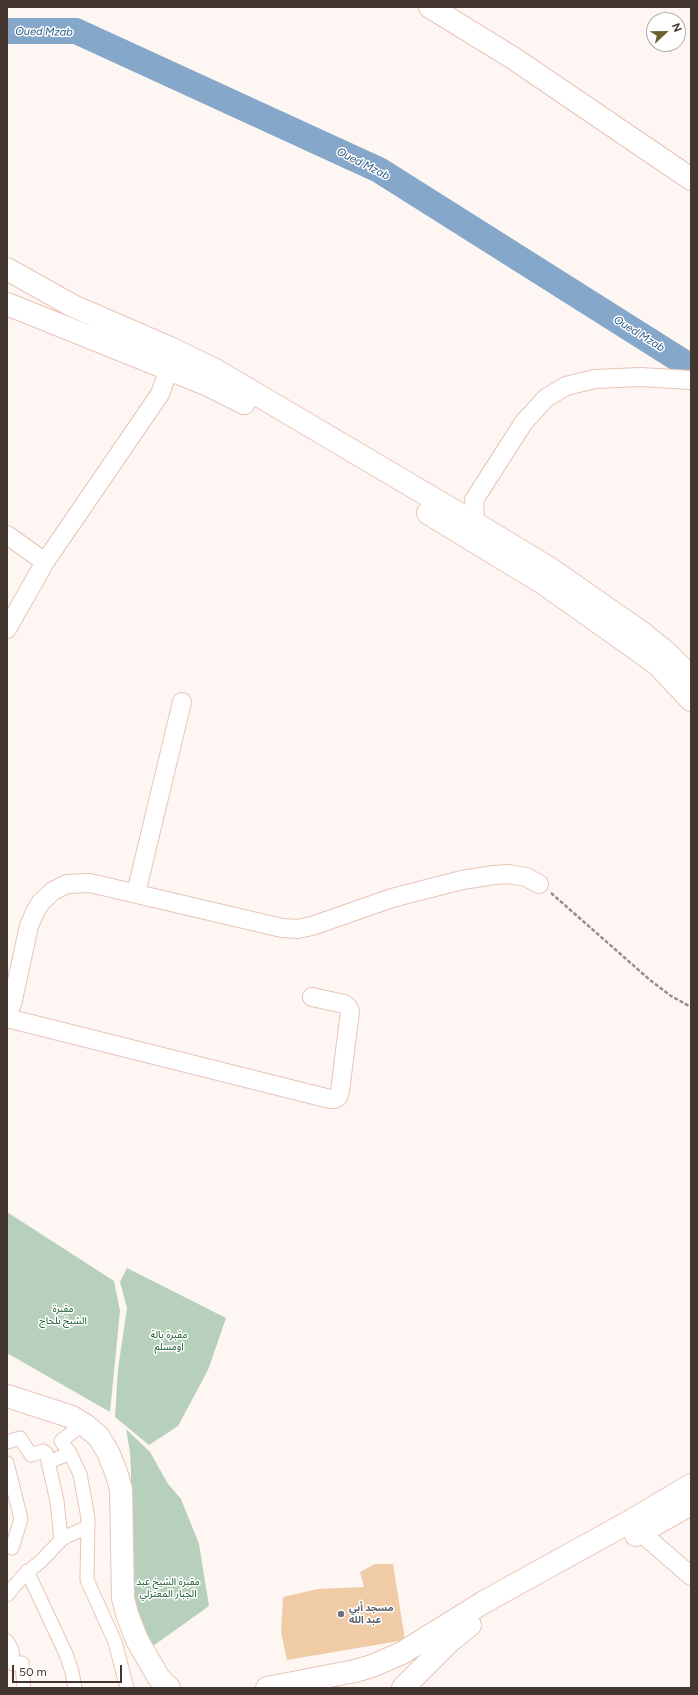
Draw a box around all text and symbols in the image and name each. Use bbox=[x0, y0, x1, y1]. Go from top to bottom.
north arrow bbox=[646, 12, 686, 52]
text: N bbox=[669, 21, 684, 34]
water label: Oued Mzab bbox=[15, 25, 73, 39]
water label: Oued Mzab bbox=[334, 145, 392, 183]
water label: Oued Mzab bbox=[611, 313, 667, 355]
park label: مقبرة الشيخ بلحاج bbox=[39, 1303, 87, 1326]
park label: مقبرة بالة اومسلم bbox=[151, 1329, 187, 1352]
park label: مقبرة الشيخ عبد الجبار المعتزلي bbox=[136, 1576, 200, 1600]
place label: مسجد أبي عبد الله bbox=[349, 1602, 394, 1626]
marker: مسجد أبي عبد الله bbox=[336, 1609, 346, 1619]
scale bar bbox=[14, 1657, 124, 1683]
text: 50 m bbox=[19, 1665, 47, 1679]

